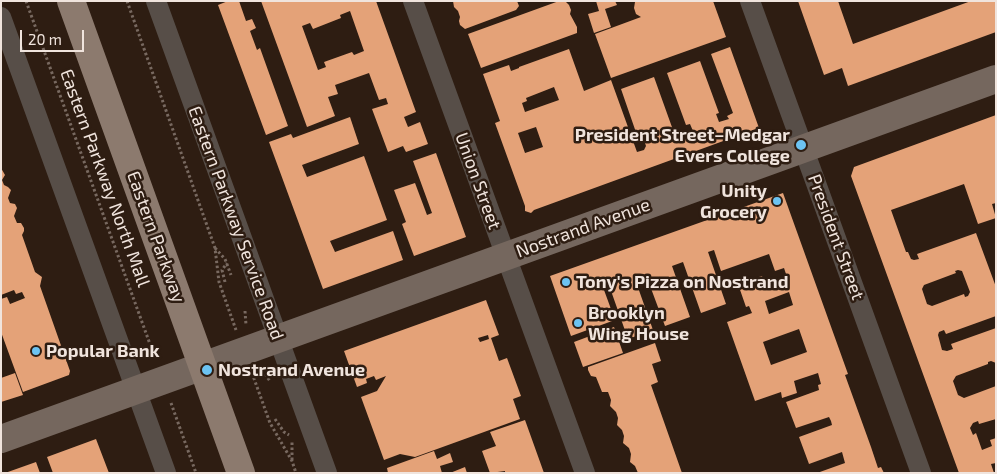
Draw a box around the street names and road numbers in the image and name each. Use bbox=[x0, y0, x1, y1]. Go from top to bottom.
street label: Eastern Parkway North Mall bbox=[55, 66, 155, 290]
street label: Eastern Parkway Service Road bbox=[184, 103, 288, 343]
street label: Union Street bbox=[450, 130, 506, 232]
street label: Eastern Parkway bbox=[122, 168, 190, 306]
street label: President Street bbox=[803, 171, 869, 303]
street label: Nostrand Avenue bbox=[513, 194, 653, 262]

